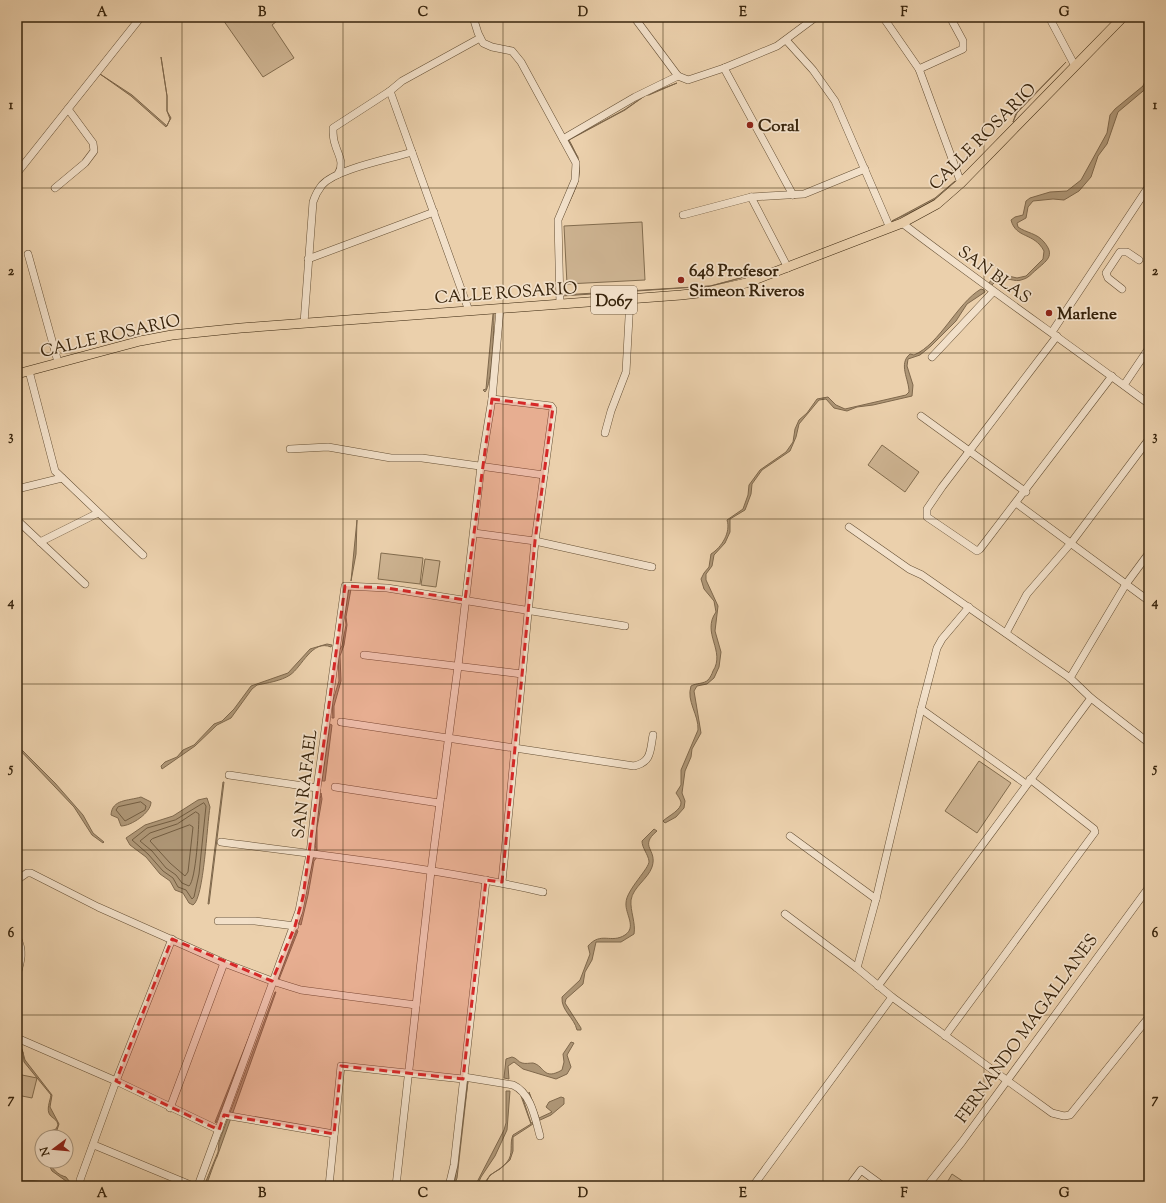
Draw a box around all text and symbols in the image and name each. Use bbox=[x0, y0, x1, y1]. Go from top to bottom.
text: A bbox=[97, 4, 108, 22]
text: B bbox=[258, 4, 267, 22]
text: C bbox=[418, 4, 428, 22]
text: D bbox=[578, 4, 588, 22]
text: E bbox=[739, 4, 747, 22]
text: F bbox=[900, 4, 908, 22]
text: G bbox=[1059, 4, 1070, 22]
street label: CALLE ROSARIO bbox=[924, 78, 1042, 196]
text: 1 bbox=[9, 97, 14, 115]
text: 1 bbox=[1153, 97, 1158, 115]
place label: Coral bbox=[758, 115, 800, 139]
marker: Coral bbox=[745, 120, 755, 130]
street label: SAN BLAS bbox=[952, 241, 1035, 310]
place label: 648 Profesor Simeon Riveros bbox=[689, 260, 805, 304]
text: 2 bbox=[8, 263, 15, 281]
text: 2 bbox=[1152, 263, 1159, 281]
marker: 648 Profesor Simeon Riveros bbox=[676, 275, 686, 285]
street label: CALLE ROSARIO bbox=[434, 277, 578, 311]
road number: D067 bbox=[591, 286, 637, 314]
place label: Marlene bbox=[1057, 303, 1117, 327]
marker: Marlene bbox=[1044, 308, 1054, 318]
street label: CALLE ROSARIO bbox=[38, 309, 183, 365]
text: 3 bbox=[8, 428, 14, 446]
text: 3 bbox=[1152, 428, 1158, 446]
text: 4 bbox=[7, 594, 15, 612]
text: 4 bbox=[1151, 594, 1159, 612]
street label: SAN RAFAEL bbox=[287, 728, 325, 840]
text: 5 bbox=[8, 760, 14, 778]
text: 5 bbox=[1152, 760, 1158, 778]
text: 6 bbox=[8, 925, 15, 943]
text: 6 bbox=[1152, 925, 1159, 943]
street label: FERNANDO MAGALLANES bbox=[951, 930, 1105, 1129]
text: 7 bbox=[8, 1091, 15, 1109]
text: 7 bbox=[1152, 1091, 1159, 1109]
north arrow bbox=[34, 1129, 74, 1169]
text: N bbox=[36, 1145, 55, 1159]
text: A bbox=[97, 1185, 108, 1203]
text: B bbox=[258, 1185, 267, 1203]
text: C bbox=[418, 1185, 428, 1203]
text: D bbox=[578, 1185, 588, 1203]
text: E bbox=[739, 1185, 747, 1203]
text: F bbox=[900, 1185, 908, 1203]
text: G bbox=[1059, 1185, 1070, 1203]

